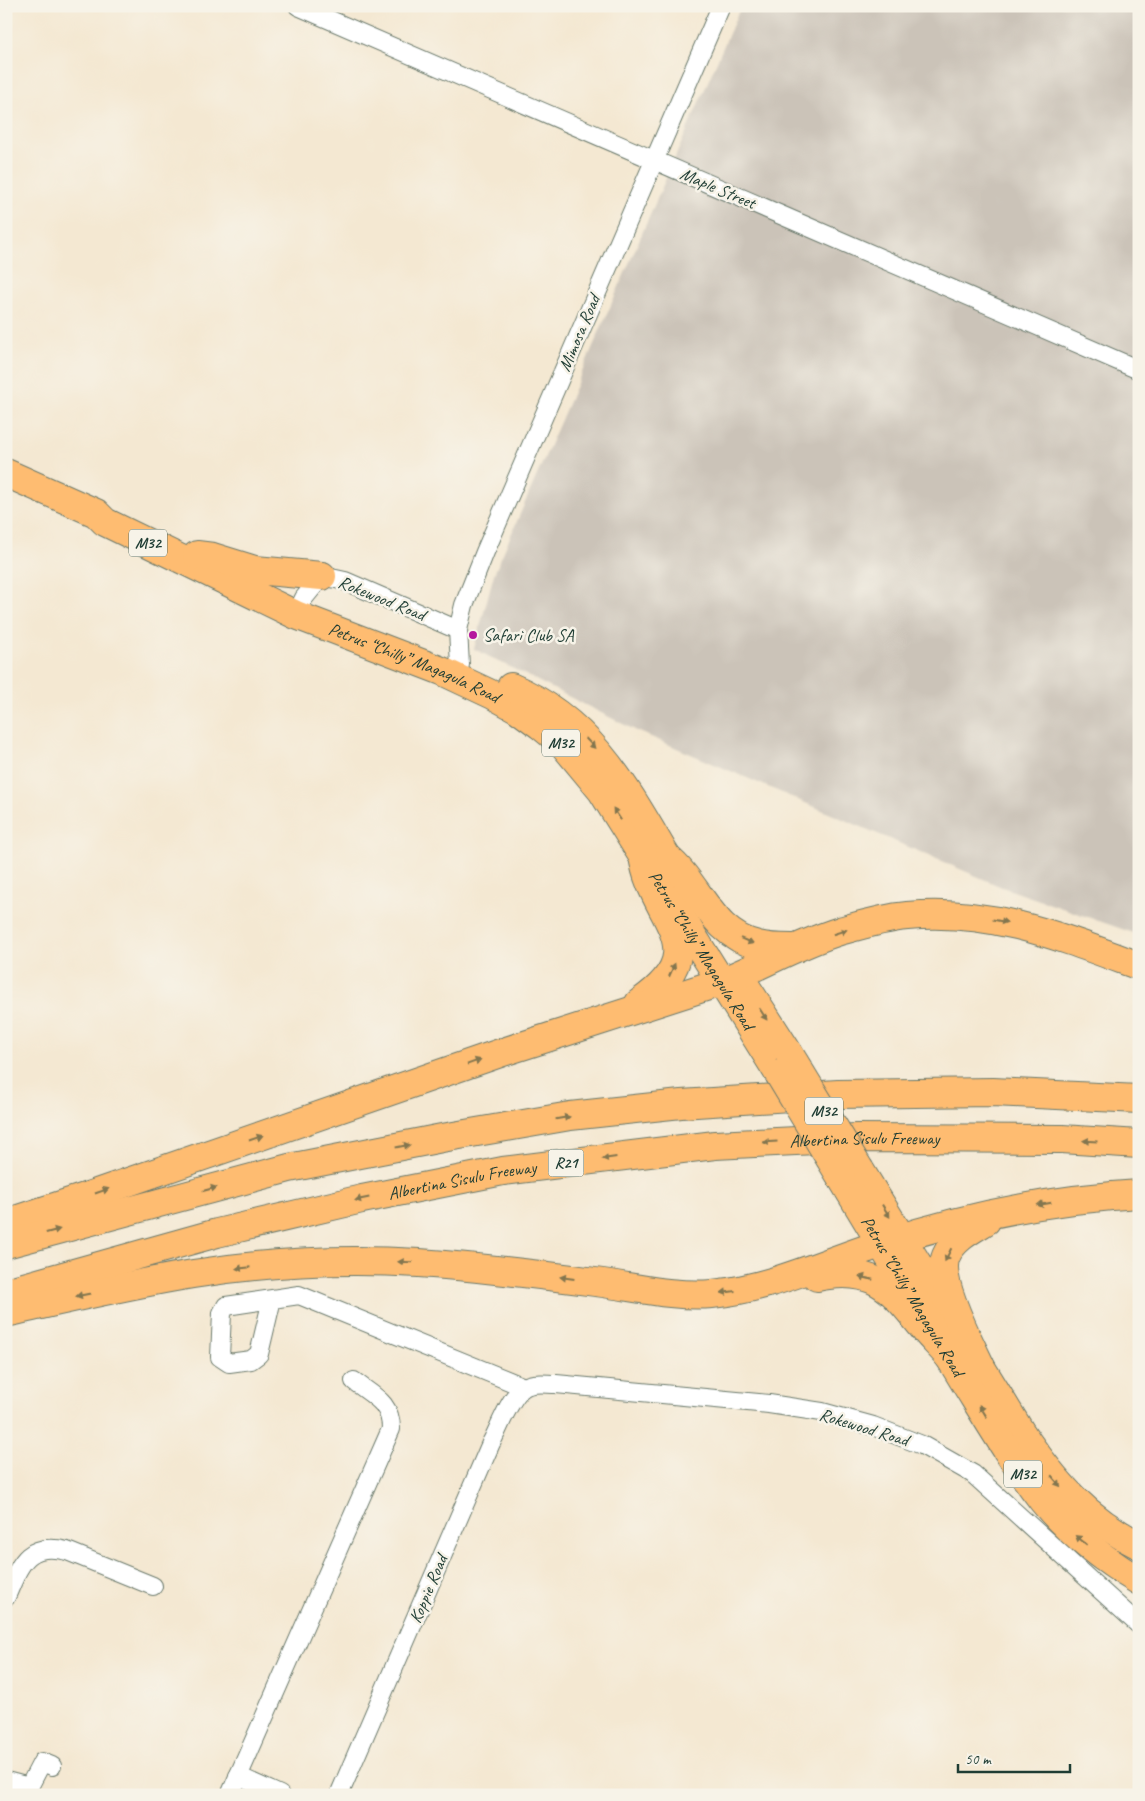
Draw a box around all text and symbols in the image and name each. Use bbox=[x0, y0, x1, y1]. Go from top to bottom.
street label: Maple Street bbox=[677, 162, 761, 214]
street label: Mimosa Road bbox=[553, 289, 606, 375]
road number: M32 bbox=[129, 530, 167, 556]
street label: Rokewood Road bbox=[335, 571, 431, 627]
street label: Petrus “Chilly” Magagula Road bbox=[325, 618, 506, 709]
place label: Safari Club SA bbox=[483, 624, 575, 646]
marker: Safari Club SA bbox=[467, 629, 479, 641]
road number: M32 bbox=[542, 730, 580, 756]
one-way arrow bbox=[584, 737, 596, 749]
one-way arrow bbox=[612, 808, 622, 821]
street label: Petrus “Chilly” Magagula Road bbox=[644, 867, 761, 1036]
one-way arrow bbox=[992, 917, 1008, 925]
one-way arrow bbox=[832, 927, 847, 935]
one-way arrow bbox=[740, 937, 755, 945]
one-way arrow bbox=[668, 963, 676, 977]
one-way arrow bbox=[759, 1007, 768, 1020]
one-way arrow bbox=[467, 1058, 482, 1066]
road number: M32 bbox=[805, 1098, 843, 1124]
one-way arrow bbox=[555, 1113, 571, 1121]
street label: Albertina Sisulu Freeway bbox=[789, 1127, 941, 1152]
one-way arrow bbox=[249, 1134, 264, 1142]
one-way arrow bbox=[1082, 1136, 1098, 1144]
one-way arrow bbox=[762, 1139, 778, 1147]
one-way arrow bbox=[395, 1141, 411, 1149]
road number: R21 bbox=[548, 1150, 584, 1176]
one-way arrow bbox=[600, 1154, 616, 1162]
street label: Albertina Sisulu Freeway bbox=[386, 1156, 539, 1205]
one-way arrow bbox=[203, 1184, 218, 1192]
one-way arrow bbox=[95, 1187, 110, 1194]
one-way arrow bbox=[354, 1196, 370, 1204]
one-way arrow bbox=[1036, 1200, 1052, 1208]
one-way arrow bbox=[881, 1205, 890, 1218]
street label: Petrus “Chilly” Magagula Road bbox=[856, 1212, 971, 1383]
one-way arrow bbox=[46, 1226, 61, 1234]
one-way arrow bbox=[944, 1247, 952, 1262]
one-way arrow bbox=[397, 1258, 413, 1266]
one-way arrow bbox=[234, 1264, 250, 1272]
one-way arrow bbox=[558, 1274, 574, 1282]
one-way arrow bbox=[858, 1274, 873, 1282]
one-way arrow bbox=[720, 1288, 736, 1296]
one-way arrow bbox=[74, 1292, 90, 1300]
street label: Rokewood Road bbox=[817, 1403, 914, 1452]
one-way arrow bbox=[979, 1405, 988, 1418]
road number: M32 bbox=[1004, 1460, 1042, 1488]
one-way arrow bbox=[1050, 1474, 1061, 1487]
one-way arrow bbox=[1075, 1534, 1088, 1545]
street label: Koppie Road bbox=[404, 1549, 453, 1626]
scale bar bbox=[958, 1741, 1070, 1773]
text: 50 m bbox=[965, 1750, 992, 1769]

